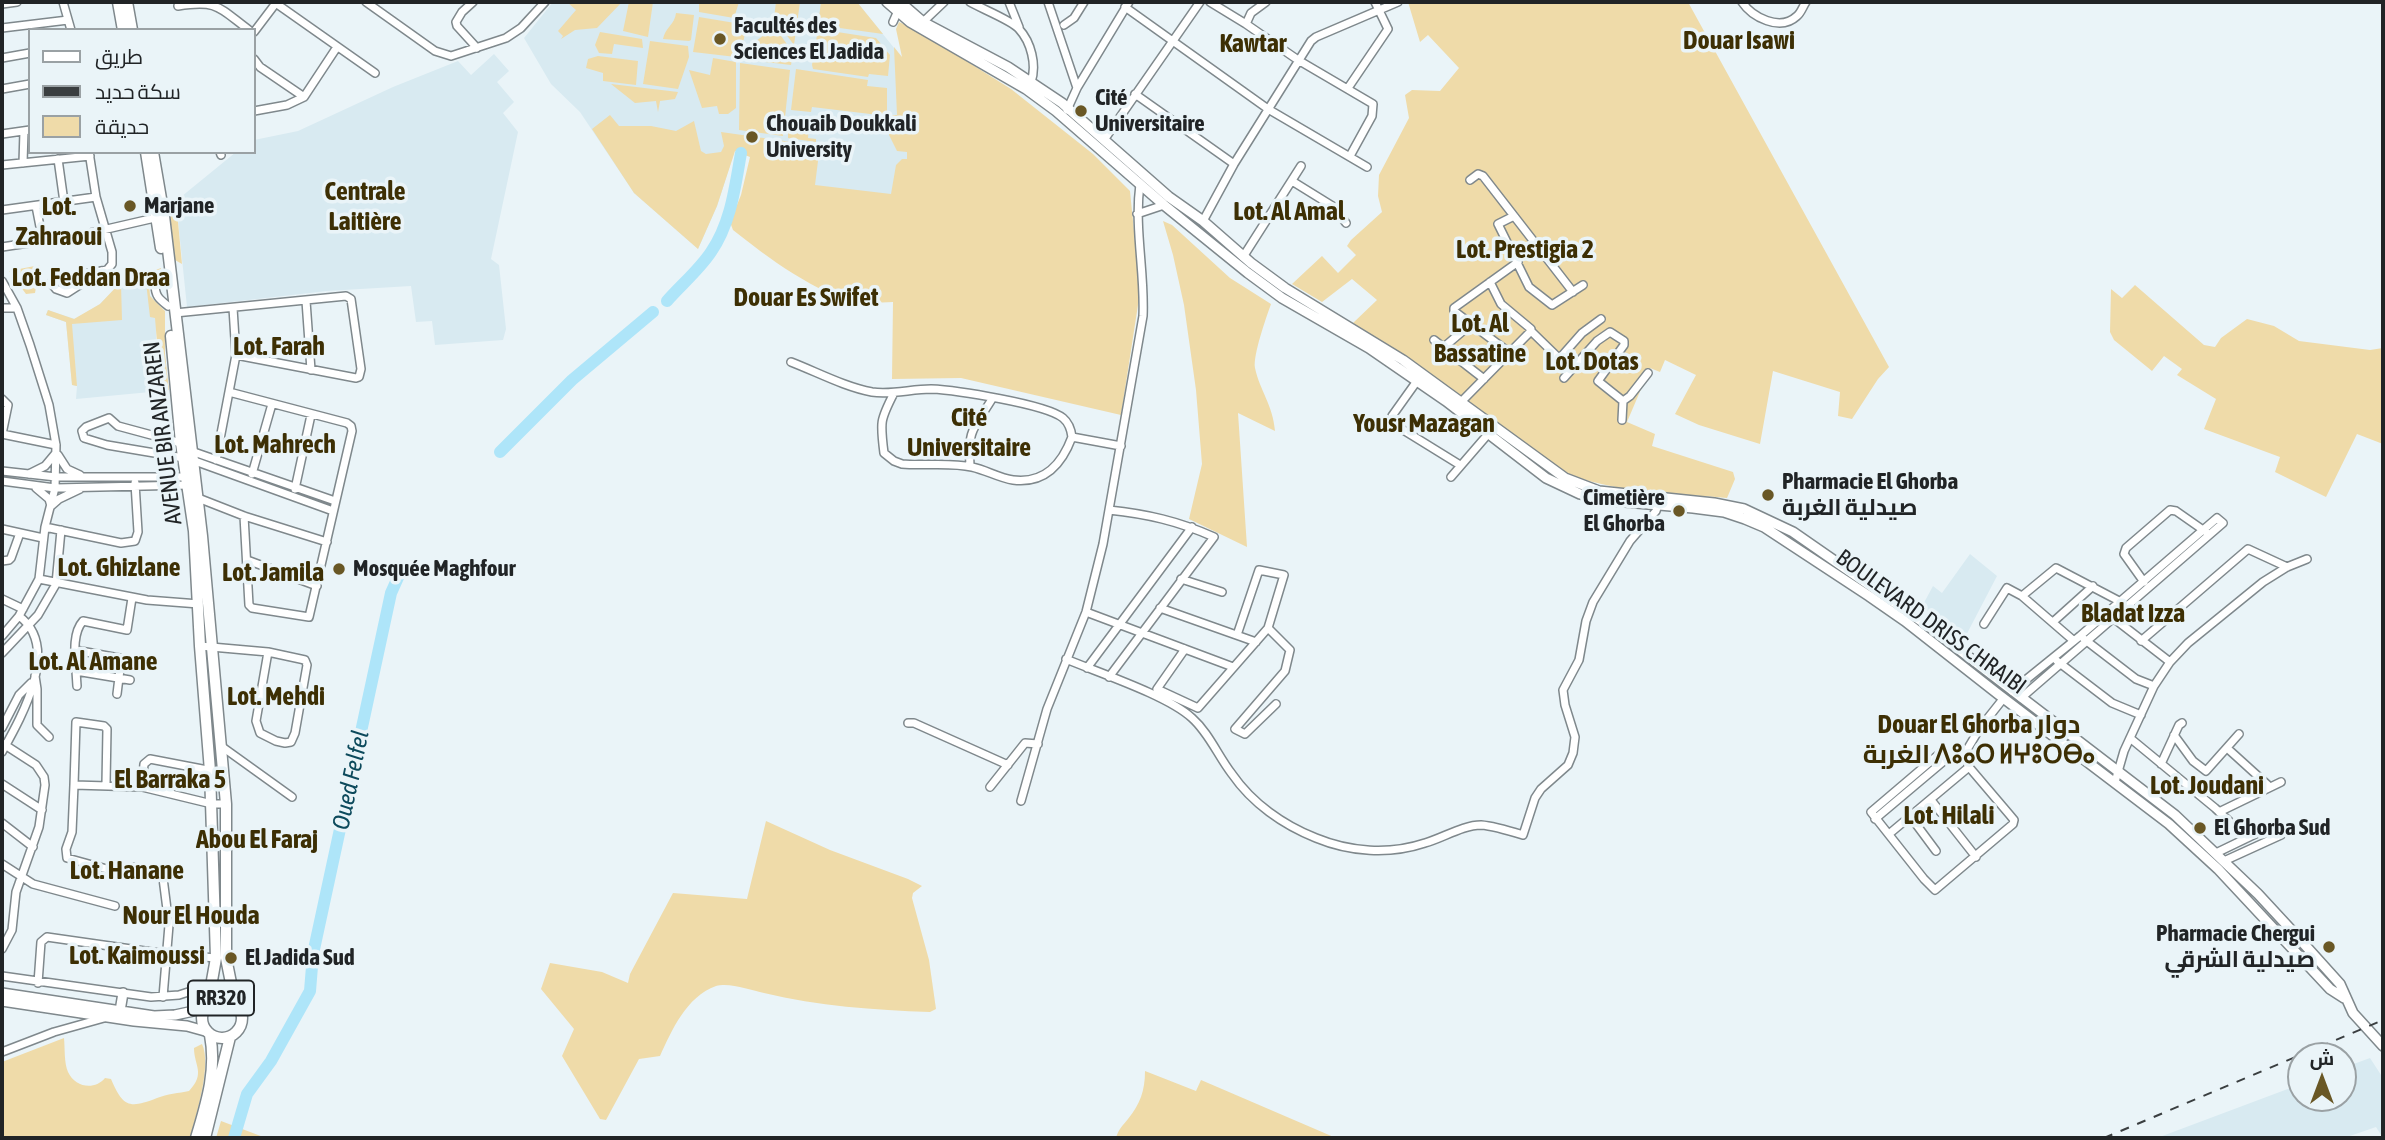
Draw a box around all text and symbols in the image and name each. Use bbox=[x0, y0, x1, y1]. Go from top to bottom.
place label: Facultés des Sciences El Jadida bbox=[734, 12, 884, 66]
district label: Douar Isawi bbox=[1683, 25, 1795, 57]
legend bbox=[28, 28, 256, 154]
district label: Kawtar bbox=[1219, 28, 1287, 60]
marker: Facultés des Sciences El Jadida bbox=[712, 31, 728, 47]
text: طريق bbox=[95, 44, 143, 68]
text: سكة حديد bbox=[95, 79, 181, 103]
place label: Cité Universitaire bbox=[1095, 84, 1205, 138]
marker: Cité Universitaire bbox=[1073, 103, 1089, 119]
place label: Chouaib Doukkali University bbox=[766, 110, 917, 164]
text: حديقة bbox=[95, 114, 149, 138]
marker: Chouaib Doukkali University bbox=[744, 129, 760, 145]
district label: Centrale Laitière bbox=[324, 176, 406, 238]
district label: Lot. Zahraoui bbox=[16, 191, 102, 252]
place label: Marjane bbox=[144, 192, 214, 220]
district label: Lot. Al Amal bbox=[1233, 196, 1345, 228]
marker: Marjane bbox=[122, 198, 138, 214]
district label: Lot. Prestigia 2 bbox=[1456, 234, 1594, 266]
district label: Lot. Feddan Draa bbox=[12, 262, 170, 294]
district label: Douar Es Swifet bbox=[733, 282, 879, 314]
district label: Lot. Al Bassatine bbox=[1434, 308, 1526, 370]
district label: Lot. Farah bbox=[233, 331, 325, 363]
street label: AVENUE BIR ANZAREN bbox=[138, 340, 188, 526]
district label: Lot. Dotas bbox=[1545, 346, 1639, 378]
district label: Cité Universitaire bbox=[907, 402, 1031, 464]
district label: Yousr Mazagan bbox=[1353, 408, 1495, 440]
district label: Lot. Mahrech bbox=[214, 429, 336, 461]
place label: Pharmacie El Ghorba صيدلية الغربة bbox=[1782, 468, 1958, 522]
place label: Cimetière El Ghorba bbox=[1583, 484, 1665, 538]
marker: Pharmacie El Ghorba صيدلية الغربة bbox=[1760, 487, 1776, 503]
marker: Cimetière El Ghorba bbox=[1671, 503, 1687, 519]
street label: BOULEVARD DRISS CHRAIBI bbox=[1831, 544, 2031, 700]
district label: Lot. Ghizlane bbox=[57, 552, 181, 584]
place label: Mosquée Maghfour bbox=[353, 555, 515, 583]
district label: Lot. Jamila bbox=[222, 557, 324, 589]
marker: Mosquée Maghfour bbox=[331, 561, 347, 577]
district label: Bladat Izza bbox=[2081, 598, 2185, 630]
district label: Lot. Al Amane bbox=[28, 646, 158, 678]
district label: Lot. Mehdi bbox=[227, 681, 325, 713]
district label: Douar El Ghorba دوار الغربة ⴷⵓⴰⵔ ⵍⵖⵓⵔⴱⴰ bbox=[1863, 709, 2095, 770]
water label: Oued Felfel bbox=[326, 728, 376, 832]
district label: El Barraka 5 bbox=[114, 764, 226, 796]
district label: Lot. Joudani bbox=[2150, 770, 2264, 802]
district label: Lot. Hilali bbox=[1904, 800, 1994, 832]
place label: El Ghorba Sud bbox=[2214, 814, 2330, 842]
marker: El Ghorba Sud bbox=[2192, 820, 2208, 836]
district label: Abou El Faraj bbox=[196, 824, 318, 856]
district label: Lot. Hanane bbox=[70, 855, 184, 887]
district label: Nour El Houda bbox=[122, 900, 260, 932]
place label: Pharmacie Chergui صيدلية الشرقي bbox=[2156, 920, 2315, 974]
marker: Pharmacie Chergui صيدلية الشرقي bbox=[2321, 939, 2337, 955]
district label: Lot. Kaimoussi bbox=[69, 940, 205, 972]
place label: El Jadida Sud bbox=[245, 944, 355, 972]
marker: El Jadida Sud bbox=[223, 950, 239, 966]
road number: RR320 bbox=[188, 981, 254, 1016]
north arrow bbox=[2287, 1042, 2357, 1112]
text: ش bbox=[2310, 1047, 2334, 1069]

